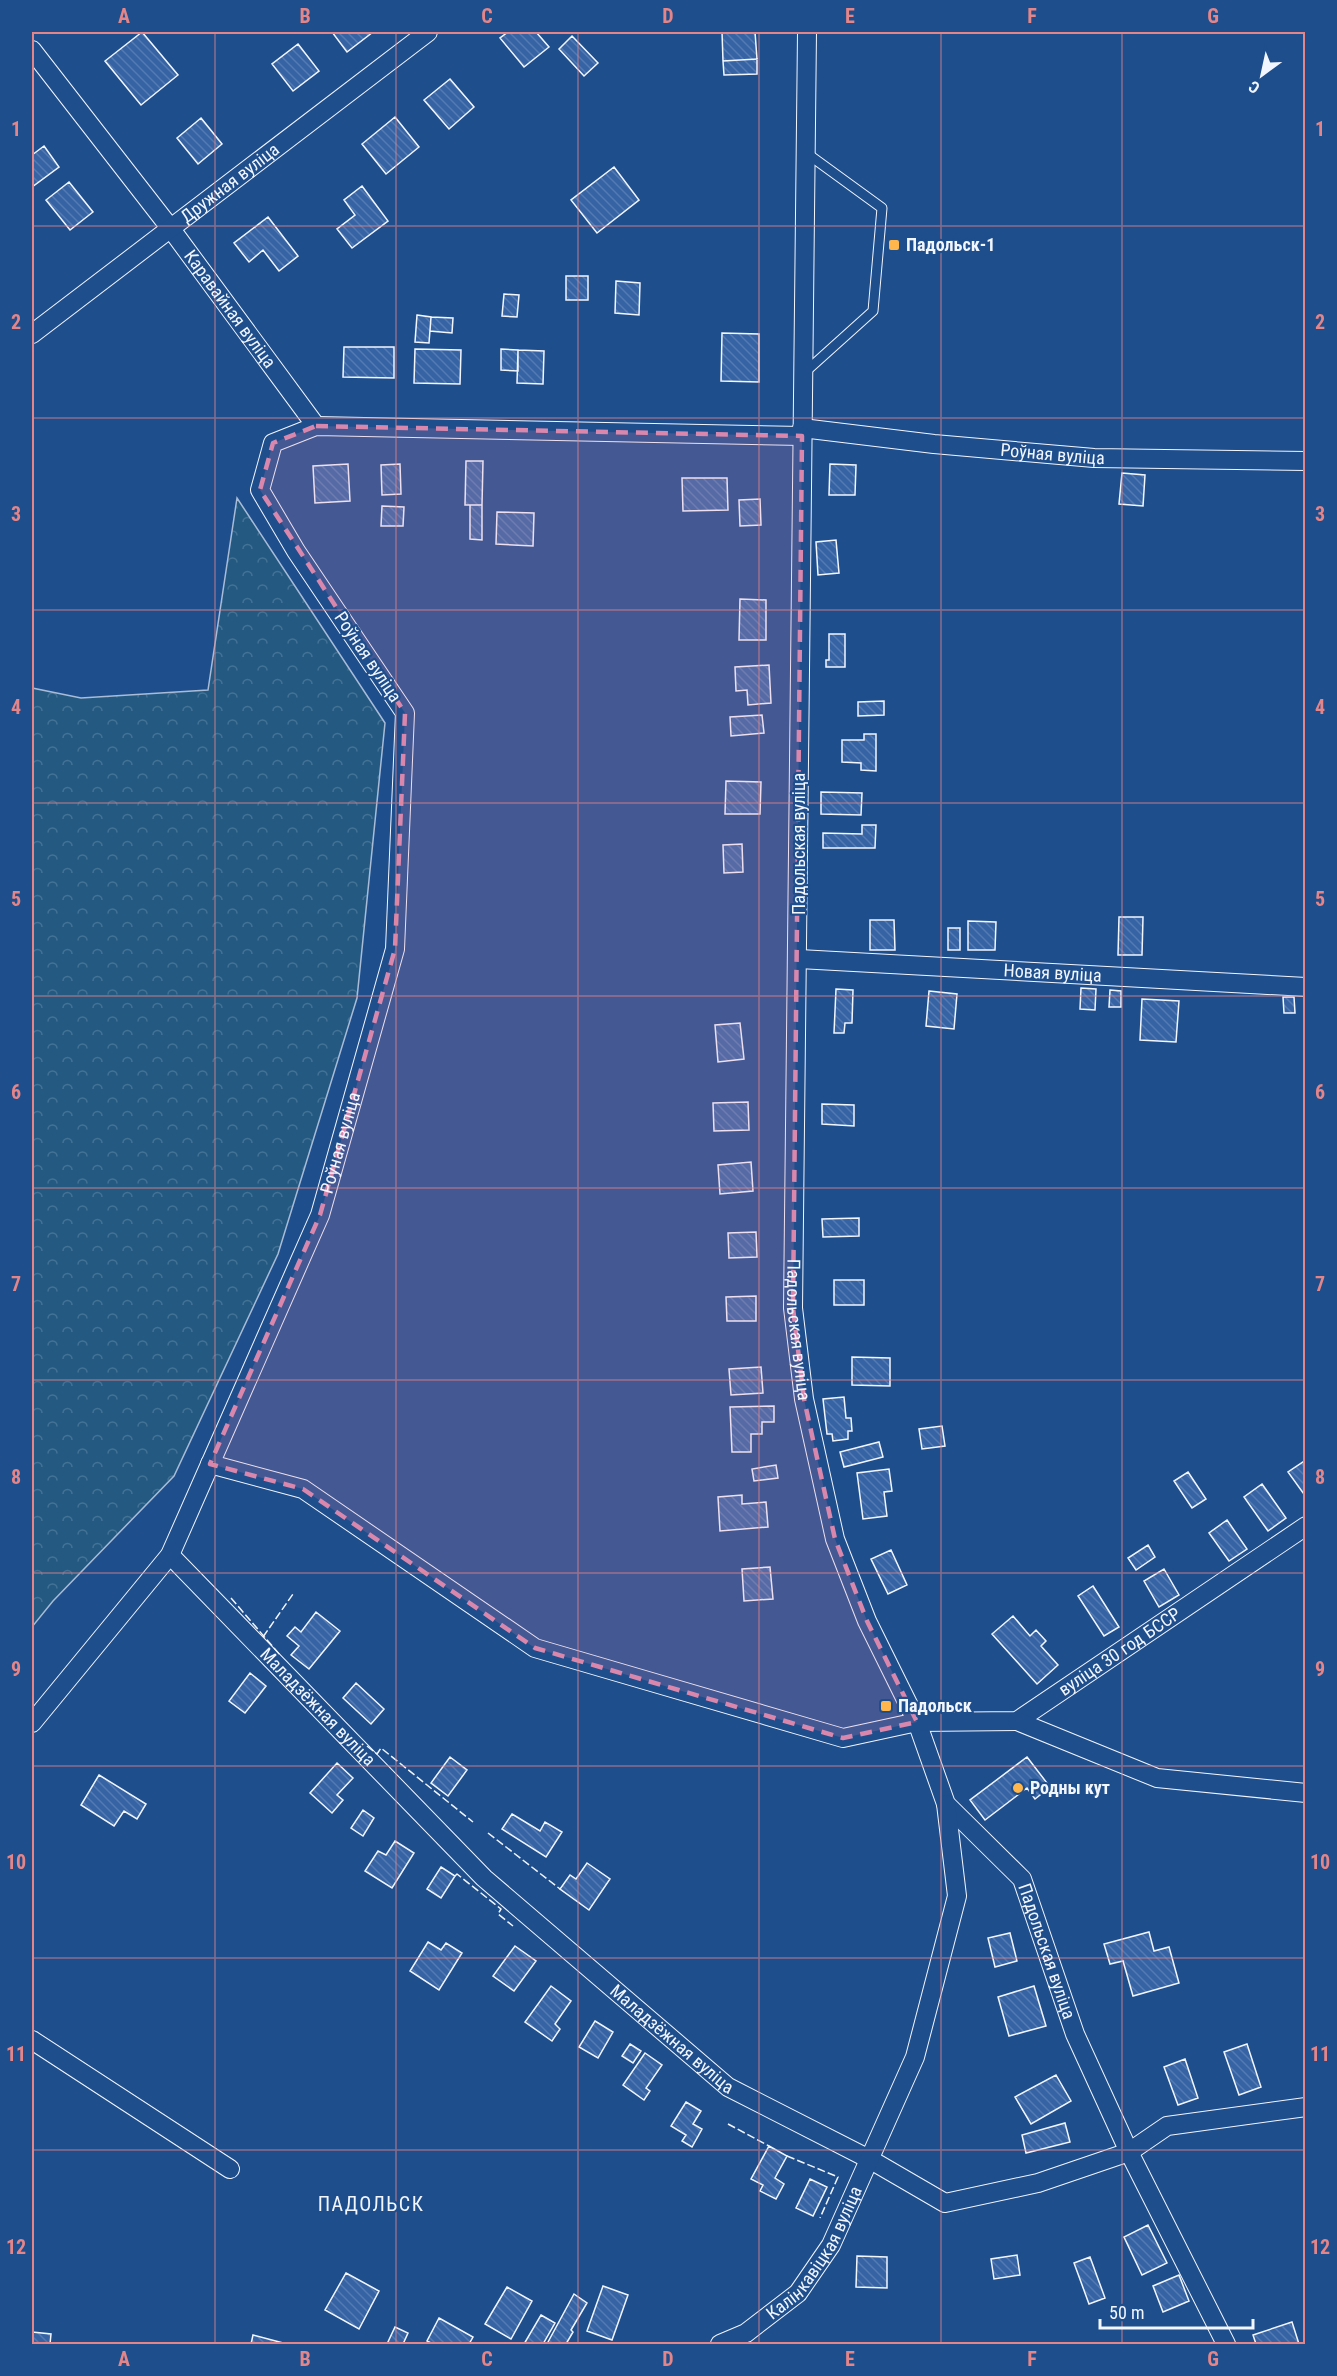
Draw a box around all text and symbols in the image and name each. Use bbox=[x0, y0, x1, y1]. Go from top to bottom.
text: A bbox=[118, 4, 130, 28]
text: B bbox=[299, 4, 311, 28]
text: C bbox=[481, 4, 493, 28]
text: D bbox=[662, 4, 674, 28]
text: E bbox=[845, 4, 855, 28]
text: F bbox=[1027, 4, 1037, 28]
text: G bbox=[1207, 4, 1219, 28]
north arrow bbox=[1232, 45, 1292, 105]
text: С bbox=[1245, 77, 1263, 98]
text: 1 bbox=[11, 117, 21, 141]
text: 1 bbox=[1315, 117, 1325, 141]
street label: Дружная вуліца bbox=[176, 138, 283, 227]
place label: Падольск-1 bbox=[906, 234, 995, 255]
marker: Падольск-1 bbox=[887, 238, 901, 252]
street label: Каравайная вуліца bbox=[180, 246, 281, 372]
text: 2 bbox=[11, 310, 21, 334]
text: 2 bbox=[1315, 310, 1325, 334]
street label: Роўная вуліца bbox=[1000, 439, 1105, 468]
text: 3 bbox=[11, 502, 21, 526]
text: 3 bbox=[1315, 502, 1325, 526]
street label: Роўная вуліца bbox=[331, 608, 406, 706]
text: 4 bbox=[11, 695, 21, 719]
text: 4 bbox=[1315, 695, 1325, 719]
street label: Падольская вуліца bbox=[788, 773, 809, 915]
text: 5 bbox=[11, 887, 21, 911]
text: 5 bbox=[1315, 887, 1325, 911]
street label: Новая вуліца bbox=[1003, 959, 1102, 986]
text: 6 bbox=[11, 1080, 21, 1104]
text: 6 bbox=[1315, 1080, 1325, 1104]
street label: Роўная вуліца bbox=[316, 1090, 364, 1196]
street label: Падольская вуліца bbox=[783, 1259, 815, 1402]
text: 7 bbox=[11, 1272, 21, 1296]
text: 7 bbox=[1315, 1272, 1325, 1296]
text: 8 bbox=[11, 1465, 21, 1489]
text: 8 bbox=[1315, 1465, 1325, 1489]
street label: вуліца 30 год БССР bbox=[1054, 1603, 1184, 1700]
street label: Маладзёжная вуліца bbox=[256, 1643, 380, 1770]
text: 9 bbox=[11, 1657, 21, 1681]
text: 9 bbox=[1315, 1657, 1325, 1681]
place label: Падольск bbox=[898, 1695, 972, 1716]
marker: Падольск bbox=[879, 1699, 893, 1713]
place label: Родны кут bbox=[1030, 1777, 1110, 1798]
marker: Родны кут bbox=[1011, 1781, 1025, 1795]
text: 10 bbox=[6, 1850, 26, 1874]
text: 10 bbox=[1310, 1850, 1330, 1874]
street label: Падольская вуліца bbox=[1014, 1880, 1080, 2022]
street label: Маладзёжная вуліца bbox=[606, 1980, 737, 2098]
text: 11 bbox=[6, 2042, 26, 2066]
text: 11 bbox=[1310, 2042, 1330, 2066]
street label: Калінкавіцкая вуліца bbox=[762, 2183, 866, 2324]
district label: ПАДОЛЬСК bbox=[318, 2192, 424, 2216]
text: 12 bbox=[6, 2235, 26, 2259]
text: 12 bbox=[1310, 2235, 1330, 2259]
scale bar bbox=[1100, 2292, 1253, 2330]
text: 50 m bbox=[1109, 2302, 1144, 2323]
text: A bbox=[118, 2347, 130, 2371]
text: B bbox=[299, 2347, 311, 2371]
text: C bbox=[481, 2347, 493, 2371]
text: D bbox=[662, 2347, 674, 2371]
text: E bbox=[845, 2347, 855, 2371]
text: F bbox=[1027, 2347, 1037, 2371]
text: G bbox=[1207, 2347, 1219, 2371]

